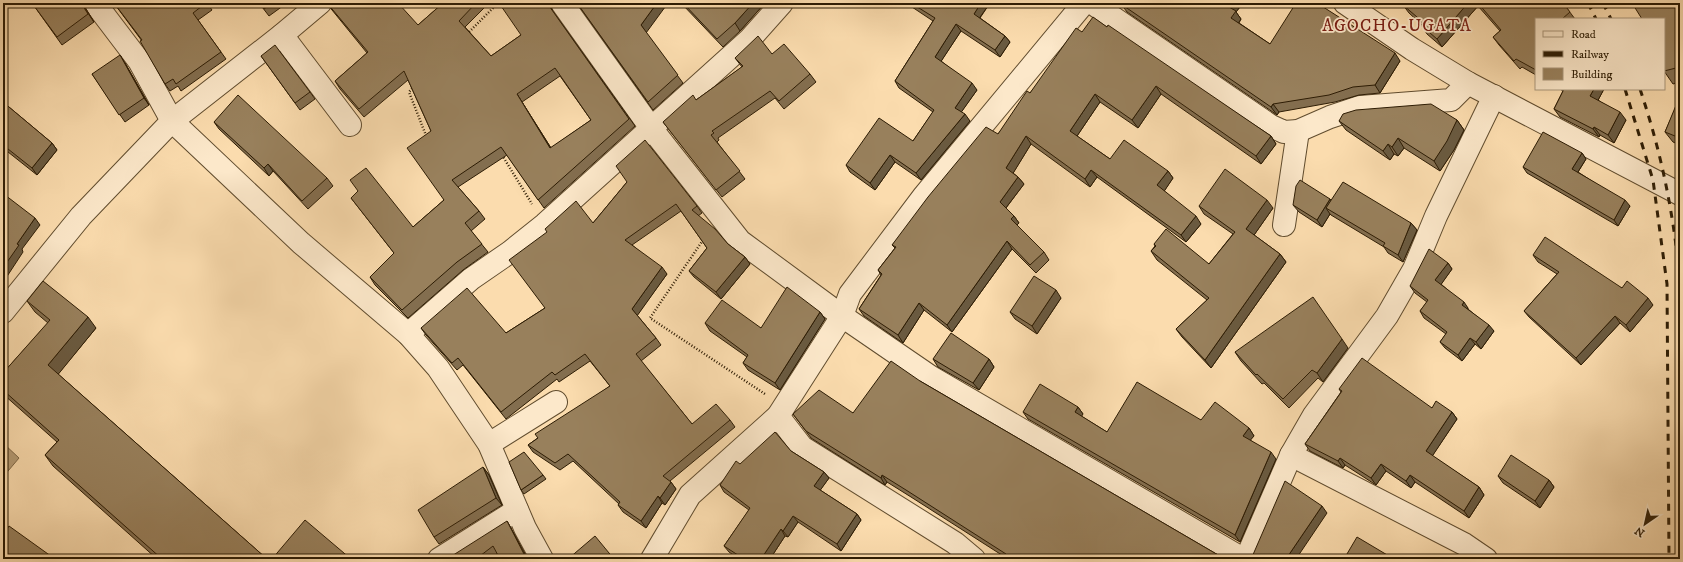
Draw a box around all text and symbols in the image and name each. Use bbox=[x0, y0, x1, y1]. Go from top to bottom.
district label: AGOCHO-UGATA bbox=[1322, 15, 1472, 37]
legend bbox=[1535, 18, 1665, 90]
text: Road bbox=[1571, 27, 1596, 42]
text: Railway bbox=[1571, 47, 1609, 62]
text: Building bbox=[1571, 67, 1612, 82]
north arrow bbox=[1625, 504, 1665, 544]
text: N bbox=[1632, 523, 1648, 540]

